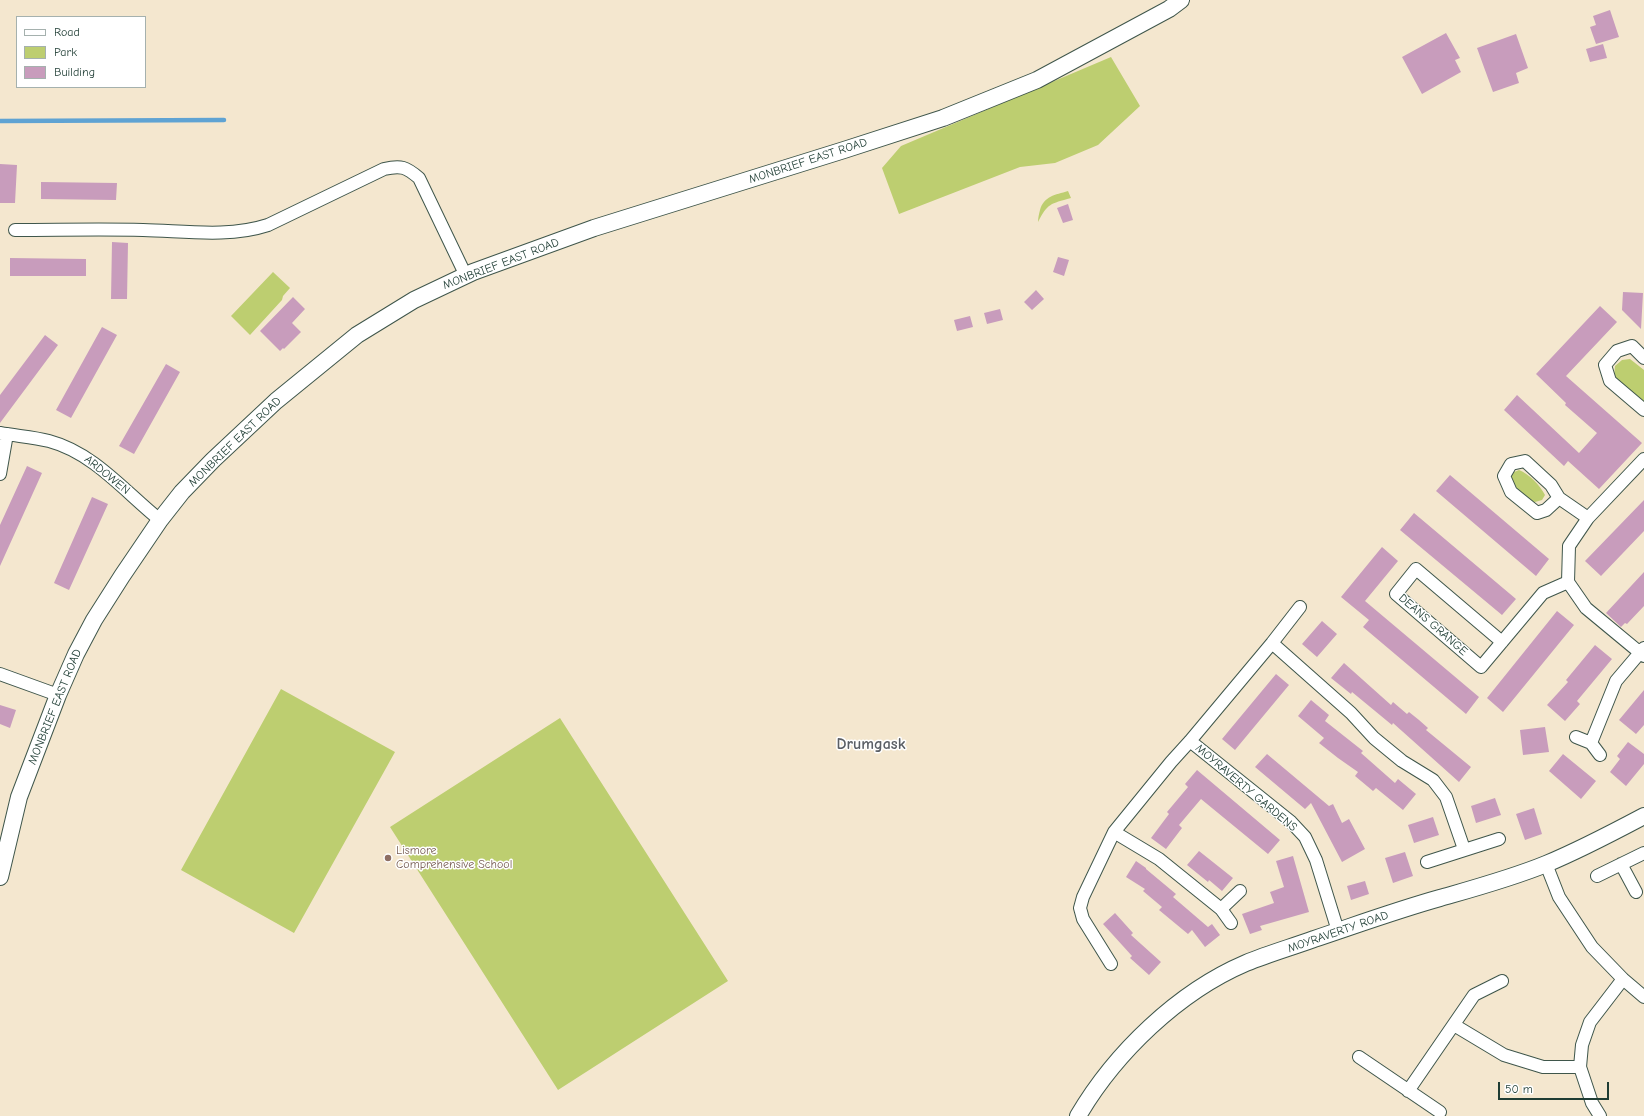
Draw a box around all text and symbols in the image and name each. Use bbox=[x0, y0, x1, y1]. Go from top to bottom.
legend bbox=[16, 16, 146, 88]
text: Road bbox=[54, 25, 80, 39]
text: Park bbox=[54, 45, 77, 59]
text: Building bbox=[54, 65, 95, 79]
street label: MONBRIEF EAST ROAD bbox=[747, 135, 869, 187]
street label: MONBRIEF EAST ROAD bbox=[441, 235, 561, 293]
street label: MONBRIEF EAST ROAD bbox=[186, 394, 284, 490]
street label: ARDOWEN bbox=[81, 452, 133, 498]
street label: DEANS GRANGE bbox=[1396, 591, 1470, 659]
street label: MONBRIEF EAST ROAD bbox=[25, 647, 85, 767]
district label: Drumgask bbox=[837, 734, 905, 754]
street label: MOYRAVERTY GARDENS bbox=[1192, 741, 1300, 835]
place label: Lismore Comprehensive School bbox=[396, 844, 512, 872]
marker: Lismore Comprehensive School bbox=[383, 853, 393, 863]
street label: MOYRAVERTY ROAD bbox=[1286, 908, 1390, 956]
scale bar bbox=[1500, 1074, 1611, 1100]
text: 50 m bbox=[1505, 1082, 1533, 1096]

